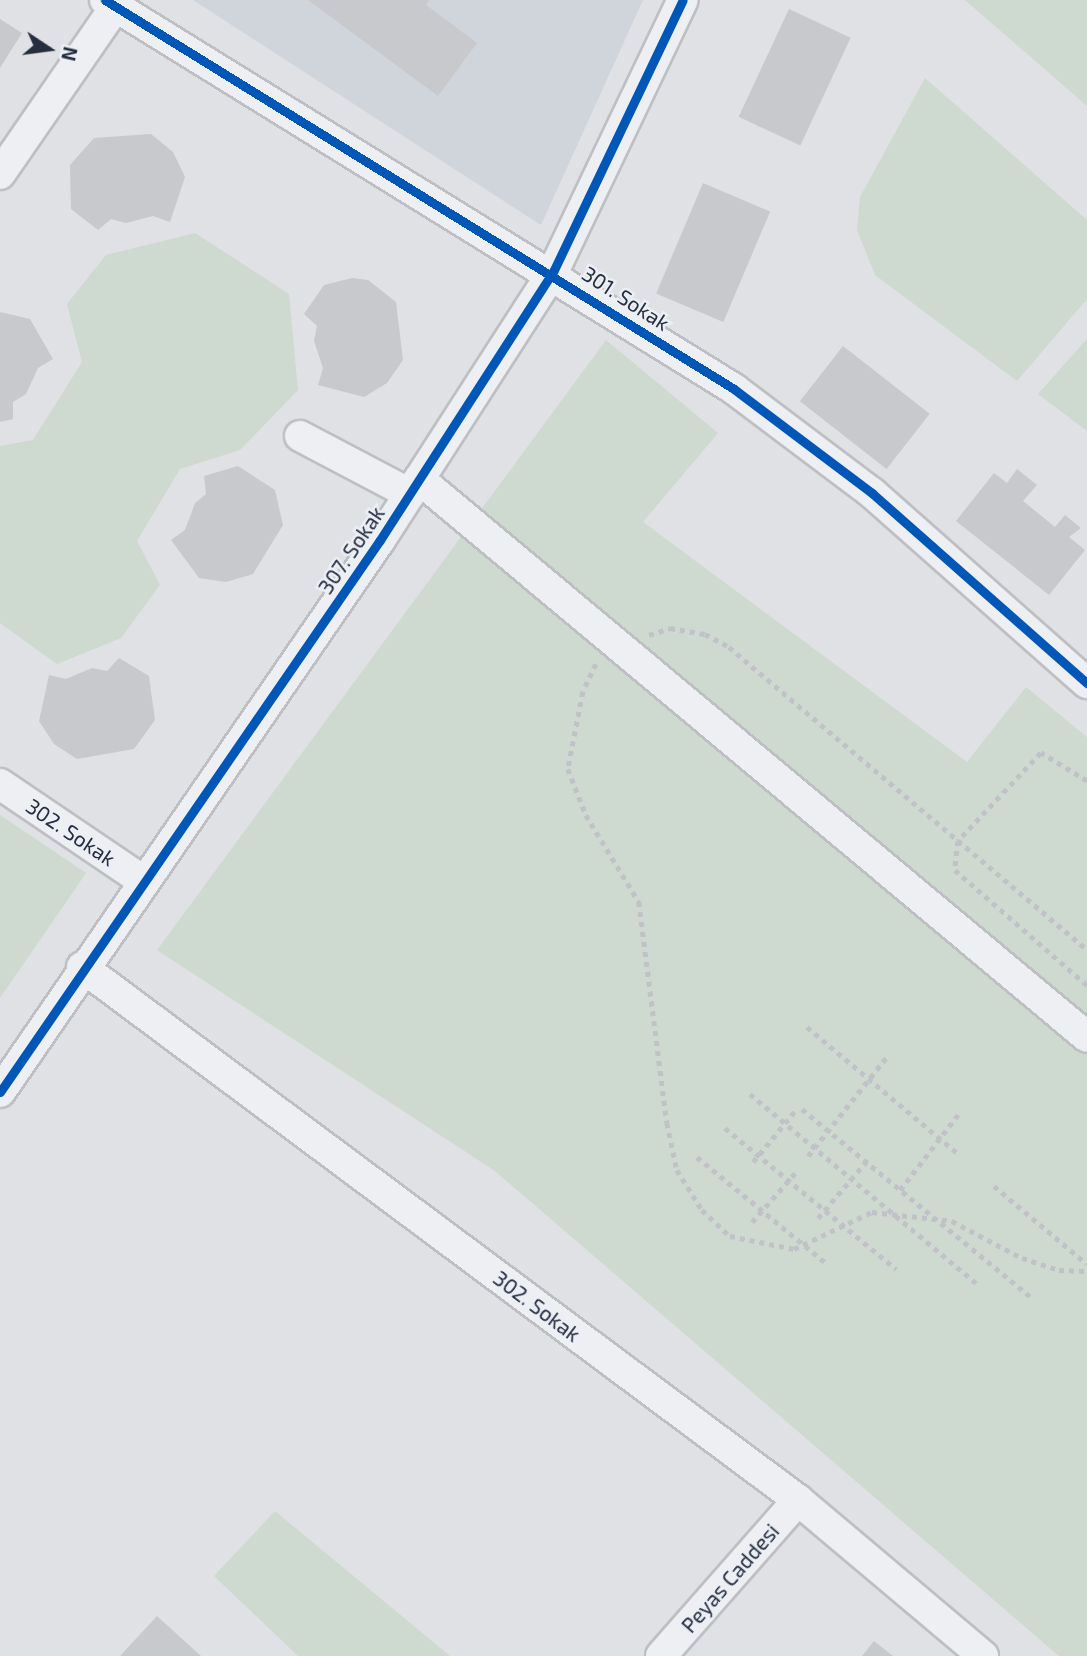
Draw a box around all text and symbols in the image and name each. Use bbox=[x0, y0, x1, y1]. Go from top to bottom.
north arrow bbox=[14, 14, 84, 84]
text: N bbox=[57, 45, 83, 63]
street label: 301. Sokak bbox=[578, 261, 674, 335]
street label: 307. Sokak bbox=[313, 501, 389, 599]
street label: 302. Sokak bbox=[22, 793, 120, 871]
street label: 302. Sokak bbox=[489, 1265, 585, 1347]
street label: Peyas Caddesi bbox=[676, 1518, 784, 1638]

